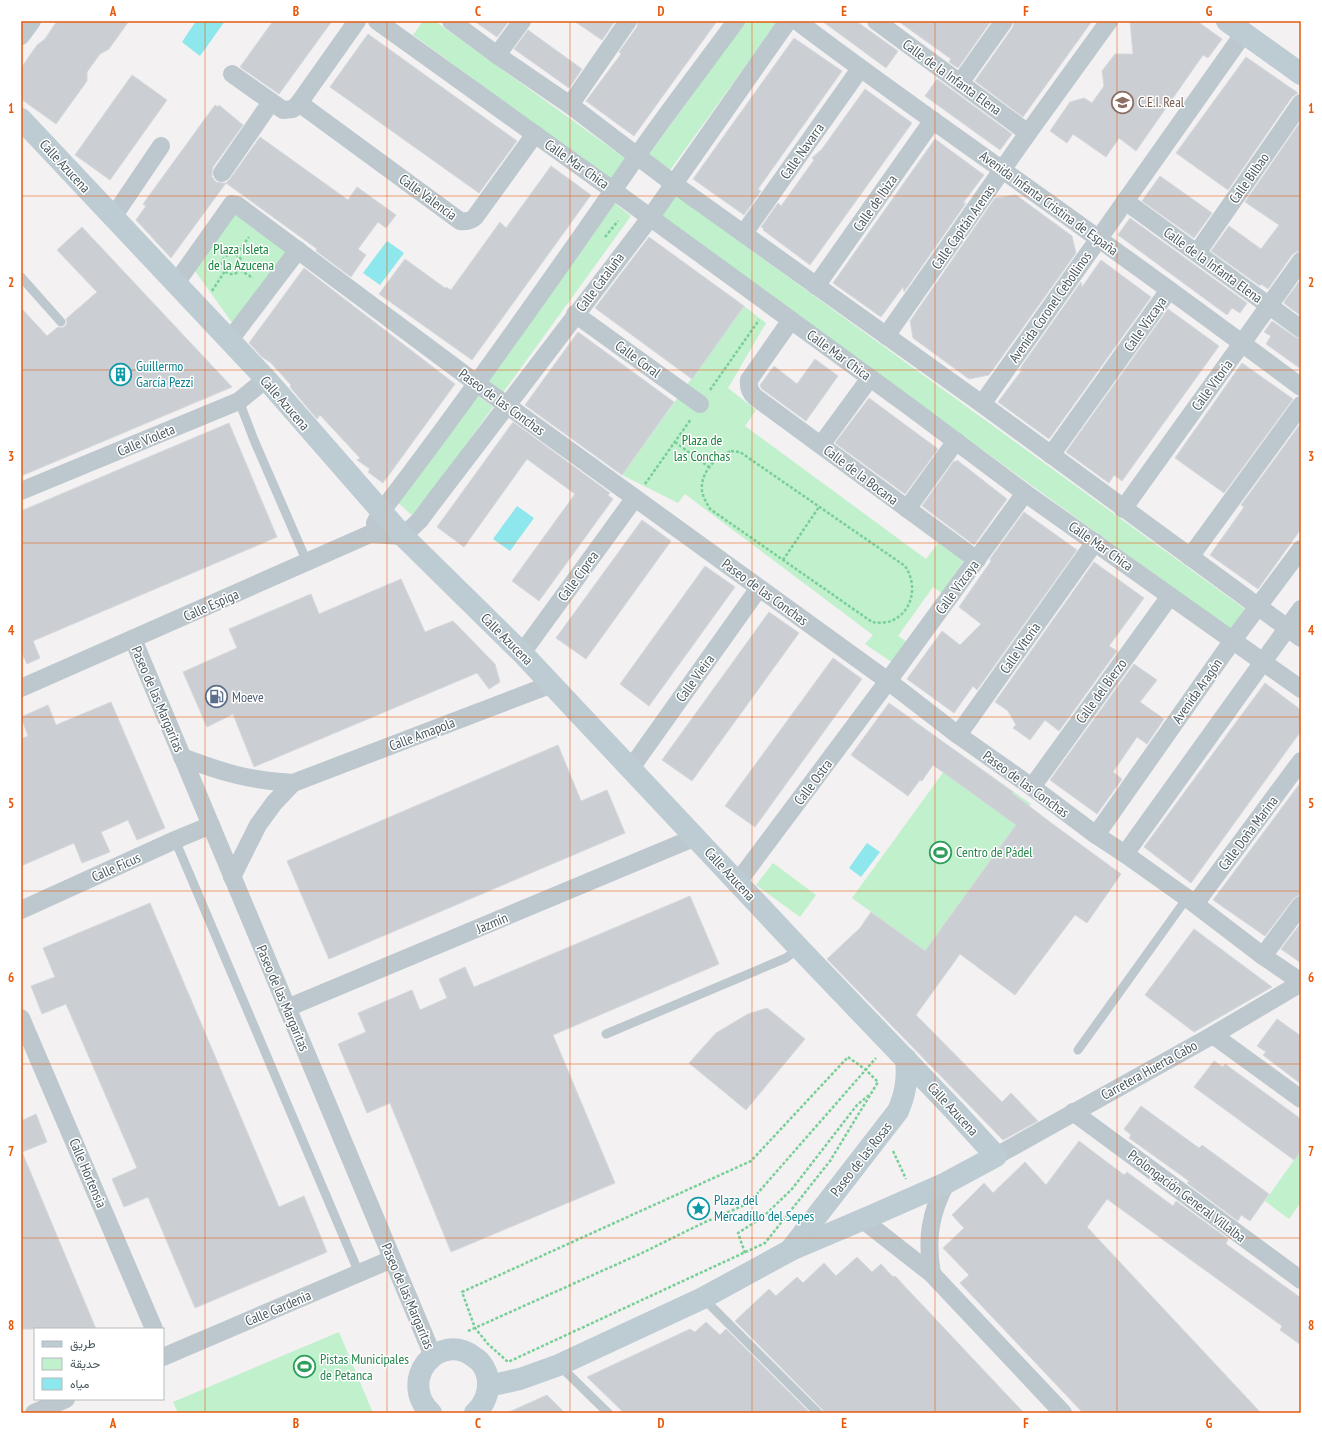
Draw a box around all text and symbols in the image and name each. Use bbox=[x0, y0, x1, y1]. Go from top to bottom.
text: A bbox=[109, 3, 117, 20]
text: B bbox=[293, 3, 299, 20]
text: C bbox=[475, 3, 481, 20]
text: D bbox=[658, 3, 665, 20]
text: E bbox=[841, 3, 847, 20]
text: F bbox=[1023, 3, 1029, 20]
text: G bbox=[1206, 3, 1213, 20]
street label: Calle de la Infanta Elena bbox=[899, 35, 1005, 119]
school or university icon: C.E.I. Real bbox=[1110, 89, 1136, 115]
place label: C.E.I. Real bbox=[1138, 93, 1185, 111]
text: 1 bbox=[8, 100, 14, 117]
text: 1 bbox=[1308, 100, 1314, 117]
street label: Calle Navarra bbox=[776, 119, 828, 183]
street label: Calle Mar Chica bbox=[541, 135, 613, 193]
street label: Calle Azucena bbox=[36, 136, 94, 196]
street label: Avenida Infanta Cristina de España bbox=[976, 147, 1122, 259]
street label: Calle Bilbao bbox=[1225, 149, 1273, 207]
street label: Calle Valencia bbox=[396, 170, 460, 224]
street label: Calle de Ibiza bbox=[849, 171, 901, 235]
street label: Calle Capitán Arenas bbox=[927, 181, 999, 273]
street label: Calle de la Infanta Elena bbox=[1160, 223, 1266, 307]
park label: Plaza Isleta de la Azucena bbox=[208, 240, 274, 274]
street label: Avenida Coronel Cebollinos bbox=[1005, 248, 1095, 366]
street label: Calle Cataluña bbox=[572, 249, 628, 315]
text: 2 bbox=[8, 274, 14, 291]
text: 2 bbox=[1308, 274, 1314, 291]
street label: Calle Vizcaya bbox=[1120, 293, 1170, 355]
street label: Calle Mar Chica bbox=[804, 326, 874, 384]
street label: Calle Coral bbox=[612, 336, 665, 382]
street label: Calle Vitoria bbox=[1188, 356, 1236, 414]
place label: Guillermo García Pezzi bbox=[136, 357, 194, 391]
building icon: Guillermo García Pezzi bbox=[107, 361, 133, 387]
street label: Paseo de las Conchas bbox=[455, 365, 549, 439]
street label: Calle Azucena bbox=[256, 372, 314, 434]
street label: Calle Violeta bbox=[114, 420, 178, 460]
park label: Plaza de las Conchas bbox=[674, 431, 730, 465]
street label: Calle de la Bocana bbox=[820, 441, 902, 509]
text: 3 bbox=[8, 448, 14, 465]
text: 3 bbox=[1308, 448, 1314, 465]
street label: Calle Mar Chica bbox=[1065, 517, 1137, 575]
street label: Calle Ciprea bbox=[554, 547, 602, 605]
street label: Paseo de las Conchas bbox=[718, 555, 812, 629]
street label: Calle Vizcaya bbox=[931, 556, 983, 618]
street label: Calle Espiga bbox=[181, 585, 241, 625]
street label: Calle Azucena bbox=[477, 609, 537, 669]
street label: Calle Vitoria bbox=[996, 619, 1044, 677]
text: 4 bbox=[8, 622, 15, 639]
text: 4 bbox=[1308, 622, 1315, 639]
street label: Paseo de las Margaritas bbox=[128, 643, 189, 755]
street label: Calle Vieira bbox=[672, 651, 718, 705]
street label: Calle del Bierzo bbox=[1072, 655, 1130, 727]
street label: Avenida Aragón bbox=[1168, 655, 1226, 727]
fuel station icon: Moeve bbox=[203, 684, 229, 710]
place label: Moeve bbox=[232, 688, 264, 706]
street label: Calle Amapola bbox=[387, 713, 457, 755]
street label: Paseo de las Conchas bbox=[979, 747, 1073, 821]
street label: Calle Ostra bbox=[790, 755, 836, 809]
street label: Calle Doña Marina bbox=[1214, 792, 1282, 874]
text: 5 bbox=[8, 795, 14, 812]
text: 5 bbox=[1308, 795, 1314, 812]
sports icon: Centro de Pádel bbox=[928, 839, 954, 865]
place label: Centro de Pádel bbox=[956, 843, 1033, 861]
street label: Calle Azucena bbox=[701, 844, 759, 904]
street label: Calle Ficus bbox=[89, 848, 144, 886]
street label: Jazmín bbox=[473, 908, 510, 938]
street label: Paseo de las Margaritas bbox=[253, 942, 314, 1054]
text: 6 bbox=[8, 969, 14, 986]
text: 6 bbox=[1308, 969, 1314, 986]
street label: Carretera Huerta Cabo bbox=[1098, 1036, 1200, 1104]
street label: Calle Azucena bbox=[924, 1079, 982, 1139]
street label: Paseo de las Rosas bbox=[826, 1118, 896, 1200]
street label: Calle Hortensia bbox=[65, 1135, 111, 1211]
text: 7 bbox=[8, 1143, 14, 1160]
text: 7 bbox=[1308, 1143, 1314, 1160]
street label: Prolongación General Villalba bbox=[1125, 1146, 1249, 1246]
place label: Plaza del Mercadillo del Sepes bbox=[714, 1191, 814, 1225]
place icon: Plaza del Mercadillo del Sepes bbox=[685, 1195, 711, 1221]
street label: Paseo de las Margaritas bbox=[378, 1240, 439, 1352]
street label: Calle Gardenia bbox=[242, 1286, 314, 1330]
text: 8 bbox=[8, 1317, 14, 1334]
text: 8 bbox=[1308, 1317, 1314, 1334]
legend bbox=[34, 1328, 164, 1400]
text: طريق bbox=[70, 1336, 96, 1352]
place label: Pistas Municipales de Petanca bbox=[320, 1350, 409, 1384]
sports icon: Pistas Municipales de Petanca bbox=[292, 1354, 318, 1380]
text: حديقة bbox=[70, 1356, 100, 1371]
text: مياه bbox=[70, 1376, 89, 1391]
text: A bbox=[109, 1415, 117, 1432]
text: B bbox=[293, 1415, 299, 1432]
text: C bbox=[475, 1415, 481, 1432]
text: D bbox=[658, 1415, 665, 1432]
text: E bbox=[841, 1415, 847, 1432]
text: F bbox=[1023, 1415, 1029, 1432]
text: G bbox=[1206, 1415, 1213, 1432]

